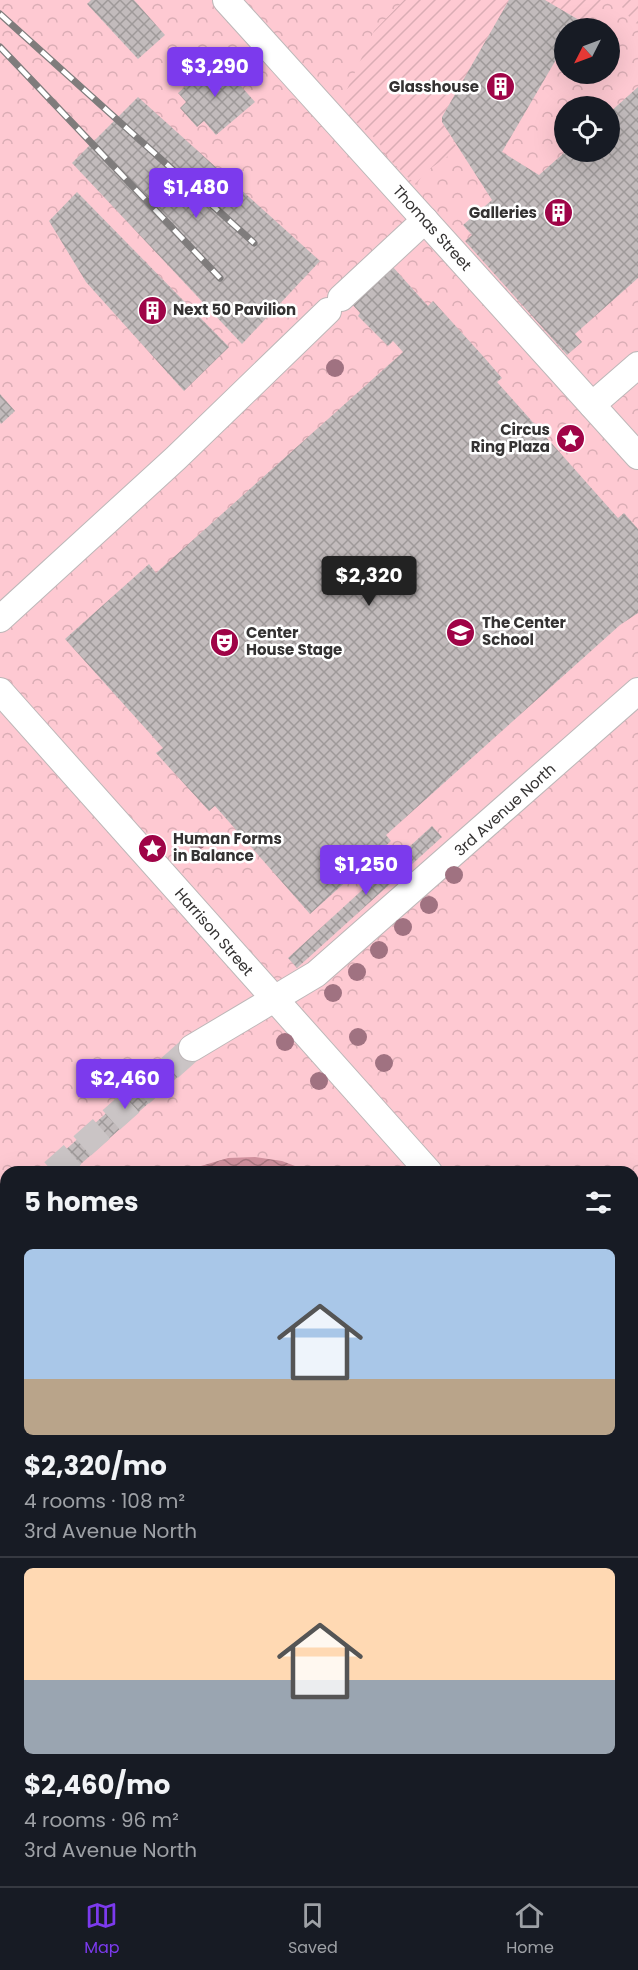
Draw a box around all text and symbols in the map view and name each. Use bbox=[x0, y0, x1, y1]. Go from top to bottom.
north arrow bbox=[554, 18, 620, 84]
map controls bbox=[554, 18, 620, 162]
pin: $3,290 bbox=[166, 47, 264, 98]
text: $3,290 bbox=[181, 52, 249, 80]
building icon: Glasshouse bbox=[484, 71, 516, 103]
place label: Glasshouse bbox=[389, 76, 479, 97]
button: locate bbox=[554, 96, 620, 162]
pin: $1,480 bbox=[147, 168, 245, 219]
text: $1,480 bbox=[163, 173, 229, 201]
street label: Thomas Street bbox=[388, 180, 477, 275]
building icon: Galleries bbox=[542, 197, 574, 229]
place label: Galleries bbox=[469, 202, 537, 223]
building icon: Next 50 Pavilion bbox=[136, 294, 168, 326]
place label: Next 50 Pavilion bbox=[173, 299, 296, 320]
place label: Circus Ring Plaza bbox=[471, 419, 550, 457]
place icon: Circus Ring Plaza bbox=[555, 423, 587, 455]
pin: $2,320 bbox=[320, 556, 418, 607]
text: $2,320 bbox=[336, 561, 402, 589]
place label: The Center School bbox=[482, 612, 567, 650]
school or university icon: The Center School bbox=[445, 616, 477, 648]
place label: Center House Stage bbox=[246, 622, 342, 660]
theatre icon: Center House Stage bbox=[209, 626, 241, 658]
street label: 3rd Avenue North bbox=[449, 758, 560, 861]
place label: Human Forms in Balance bbox=[173, 828, 282, 866]
place icon: Human Forms in Balance bbox=[136, 832, 168, 864]
pin: $1,250 bbox=[317, 845, 415, 896]
text: $1,250 bbox=[334, 850, 398, 878]
street label: Harrison Street bbox=[170, 883, 259, 980]
pin: $2,460 bbox=[76, 1059, 174, 1110]
text: $2,460 bbox=[90, 1064, 160, 1092]
text: 5 homes bbox=[24, 1184, 139, 1220]
icon: filters bbox=[582, 1186, 615, 1219]
icon: home bbox=[266, 1288, 374, 1396]
text: $2,320/mo bbox=[24, 1448, 167, 1484]
text: 4 rooms · 108 m² bbox=[24, 1487, 185, 1515]
text: 3rd Avenue North bbox=[24, 1517, 197, 1545]
icon: home bbox=[266, 1607, 374, 1715]
text: $2,460/mo bbox=[24, 1767, 170, 1803]
text: 4 rooms · 96 m² bbox=[24, 1806, 179, 1834]
text: 3rd Avenue North bbox=[24, 1836, 197, 1864]
tab: Map bbox=[84, 1899, 120, 1960]
tab: Saved bbox=[288, 1899, 338, 1960]
tab: Home bbox=[506, 1899, 554, 1960]

